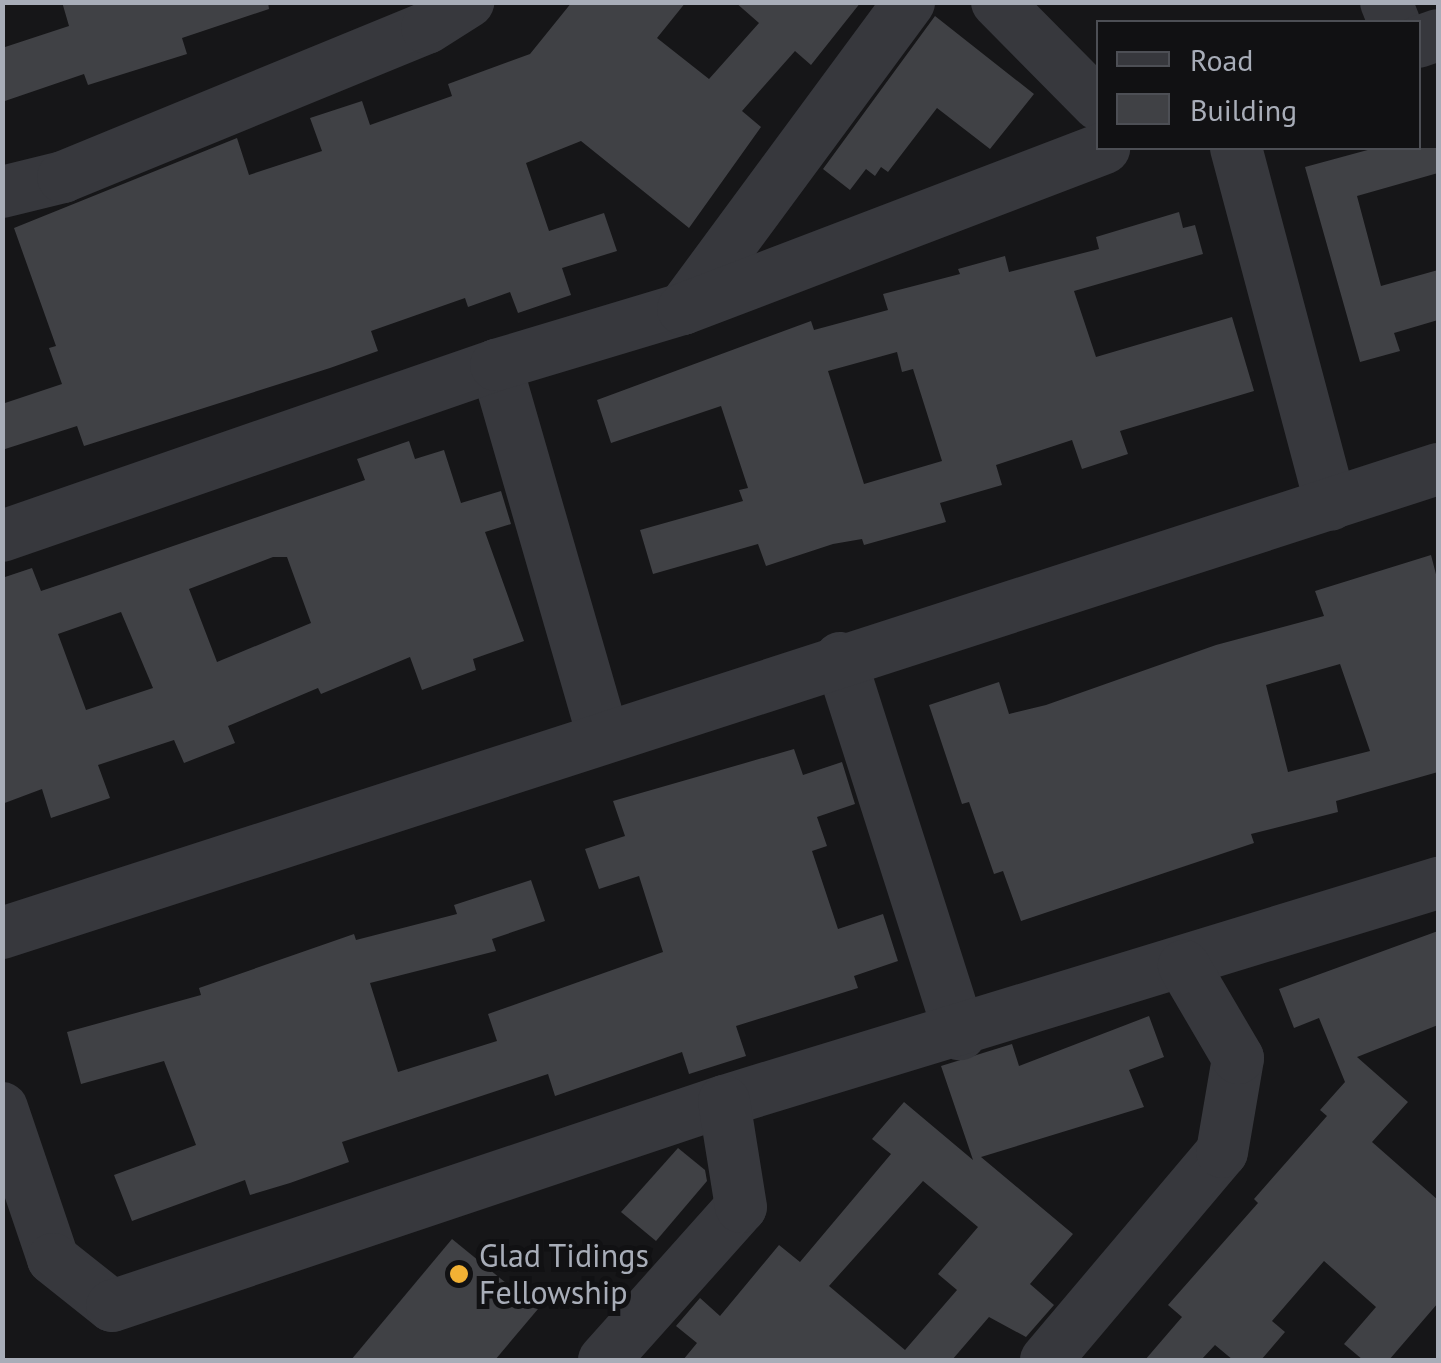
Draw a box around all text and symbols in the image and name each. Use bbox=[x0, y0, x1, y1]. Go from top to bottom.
legend bbox=[1096, 20, 1421, 150]
text: Road bbox=[1190, 40, 1254, 79]
text: Building bbox=[1190, 90, 1297, 129]
place label: Glad Tidings Fellowship bbox=[479, 1237, 650, 1312]
marker: Glad Tidings Fellowship bbox=[448, 1263, 470, 1285]

